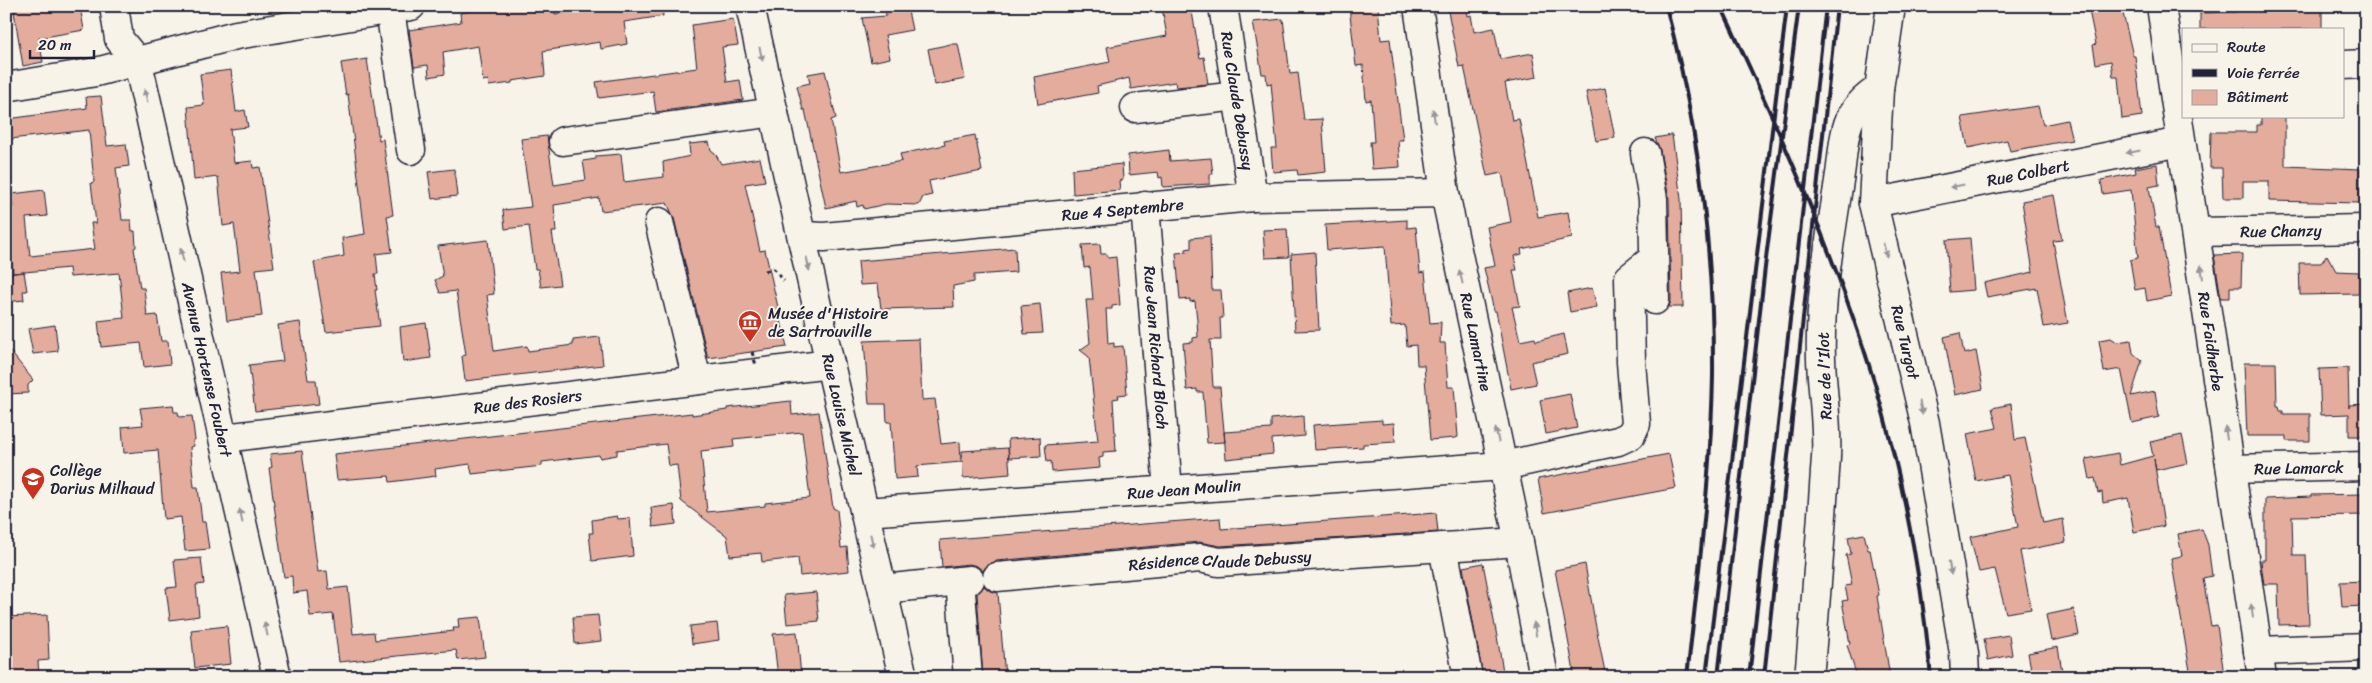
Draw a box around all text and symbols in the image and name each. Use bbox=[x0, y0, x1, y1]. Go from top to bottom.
scale bar bbox=[30, 28, 94, 60]
legend bbox=[2182, 28, 2344, 118]
street label: Rue Claude Debussy bbox=[1212, 29, 1263, 173]
text: 20 m bbox=[38, 32, 72, 58]
text: Route bbox=[2227, 34, 2266, 60]
one-way arrow bbox=[757, 46, 765, 61]
text: Voie ferrée bbox=[2227, 60, 2300, 86]
text: Bâtiment bbox=[2227, 84, 2289, 110]
one-way arrow bbox=[141, 88, 149, 104]
one-way arrow bbox=[1429, 108, 1437, 124]
one-way arrow bbox=[2125, 148, 2141, 156]
street label: Rue Colbert bbox=[1984, 150, 2072, 195]
one-way arrow bbox=[1949, 182, 1964, 190]
street label: Rue 4 Septembre bbox=[1061, 190, 1185, 230]
street label: Rue Chanzy bbox=[2240, 216, 2323, 246]
one-way arrow bbox=[1881, 243, 1889, 258]
one-way arrow bbox=[178, 247, 186, 262]
one-way arrow bbox=[804, 256, 812, 271]
one-way arrow bbox=[2198, 264, 2206, 280]
street label: Rue Jean Richard Bloch bbox=[1135, 265, 1177, 430]
one-way arrow bbox=[1457, 269, 1465, 284]
street label: Avenue Hortense Foubert bbox=[173, 278, 241, 460]
street label: Rue Lamartine bbox=[1451, 290, 1501, 394]
street label: Rue Faidherbe bbox=[2189, 290, 2233, 393]
place label: Musée d'Histoire de Sartrouville bbox=[768, 299, 888, 346]
street label: Rue Turgot bbox=[1883, 302, 1928, 383]
museum icon: Musée d'Histoire de Sartrouville bbox=[737, 309, 763, 343]
street label: Rue de l'Ilot bbox=[1808, 332, 1841, 420]
street label: Rue Louise Michel bbox=[813, 351, 870, 479]
street label: Rue des Rosiers bbox=[472, 380, 584, 422]
one-way arrow bbox=[1918, 401, 1926, 417]
one-way arrow bbox=[2221, 425, 2229, 441]
one-way arrow bbox=[1492, 427, 1500, 443]
street label: Rue Lamarck bbox=[2254, 452, 2345, 483]
place label: Collège Darius Milhaud bbox=[50, 456, 156, 503]
school or university icon: Collège Darius Milhaud bbox=[20, 466, 46, 500]
street label: Rue Jean Moulin bbox=[1126, 471, 1242, 508]
one-way arrow bbox=[237, 508, 245, 523]
one-way arrow bbox=[868, 534, 876, 549]
street label: Résidence Claude Debussy bbox=[1127, 542, 1313, 580]
one-way arrow bbox=[1946, 561, 1954, 577]
one-way arrow bbox=[2248, 603, 2256, 619]
one-way arrow bbox=[1531, 620, 1539, 636]
one-way arrow bbox=[262, 621, 270, 637]

